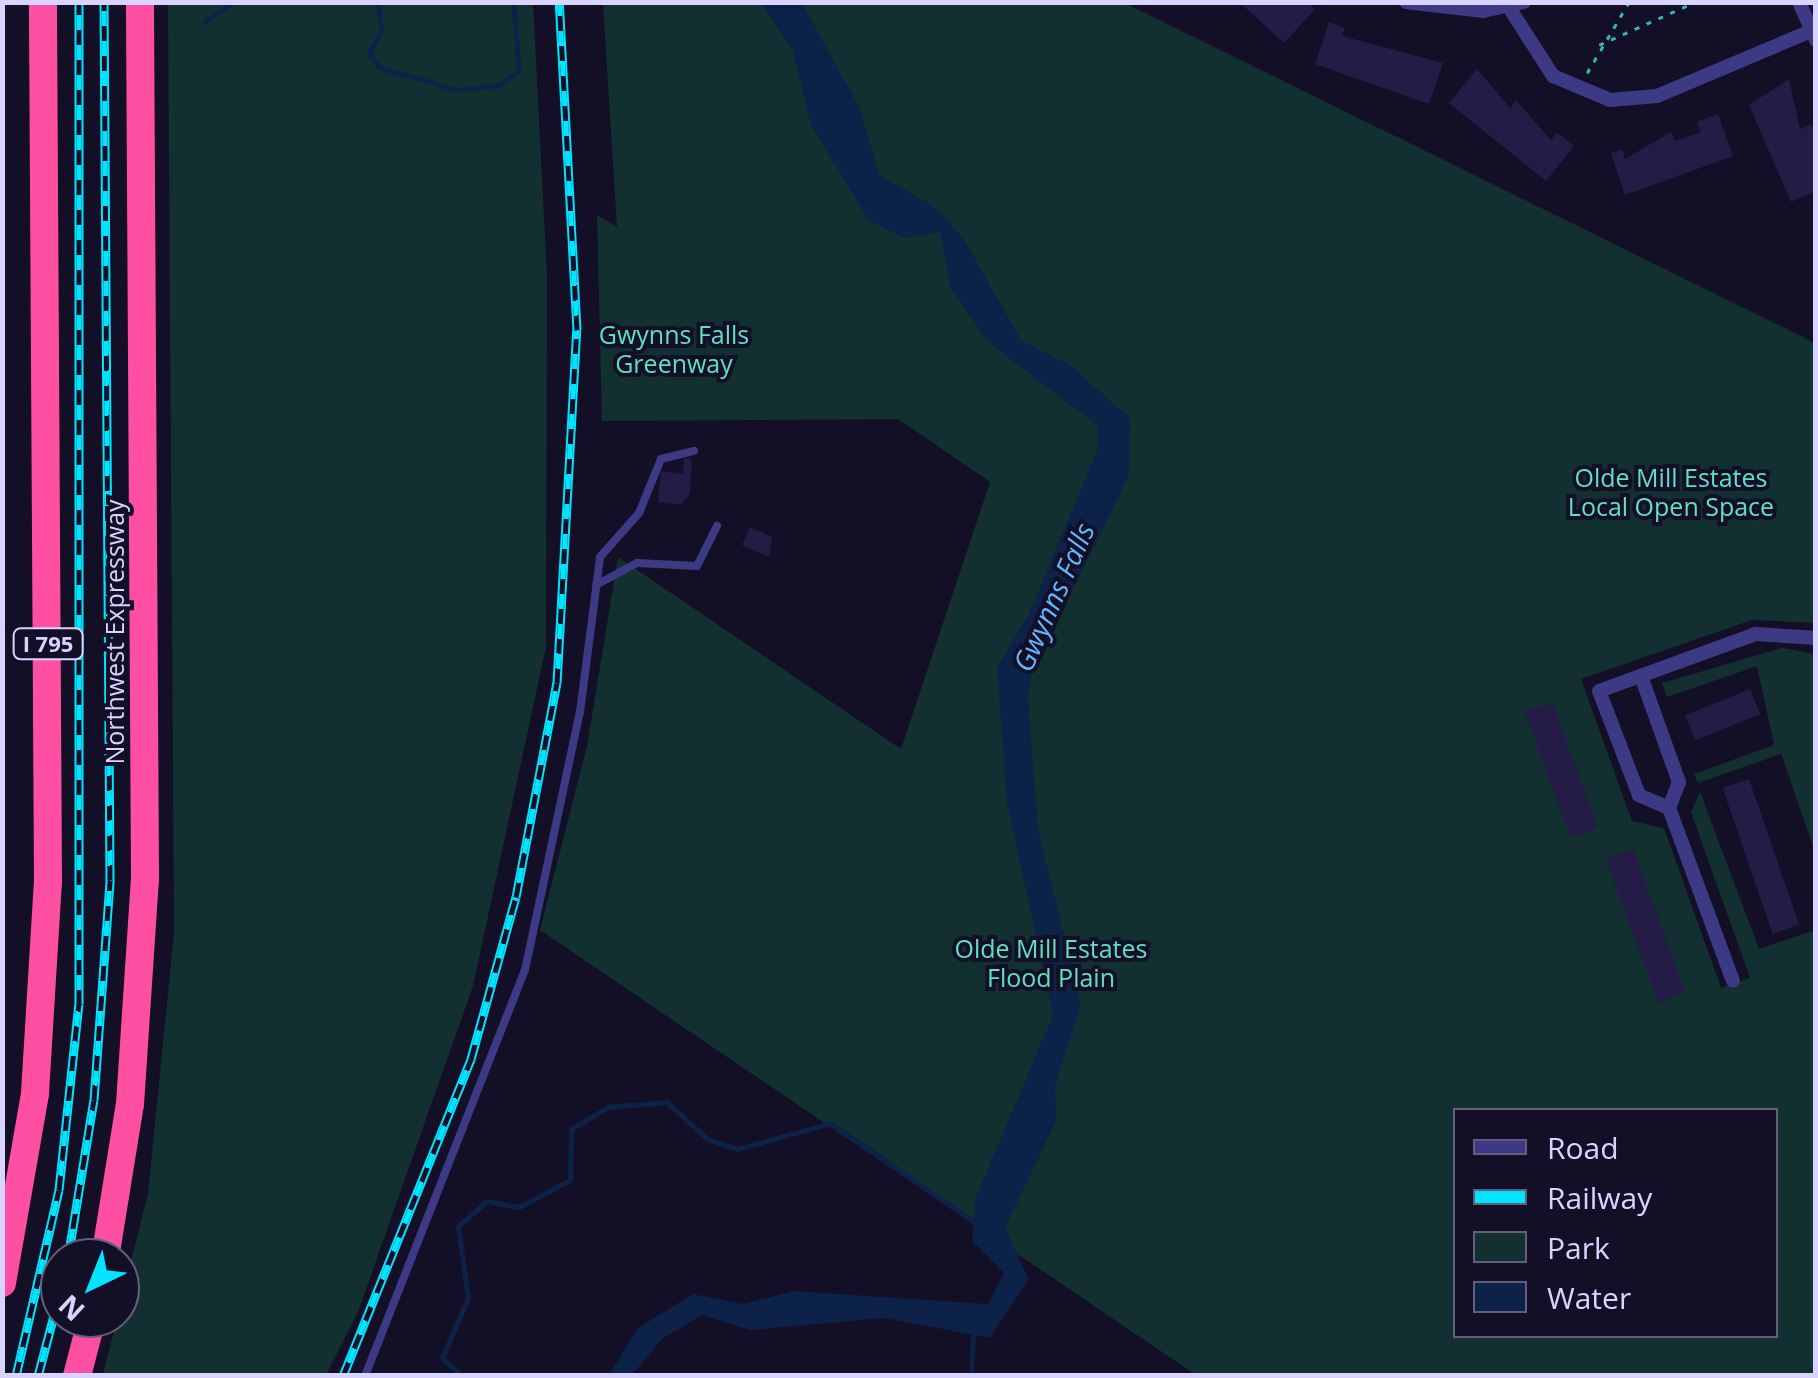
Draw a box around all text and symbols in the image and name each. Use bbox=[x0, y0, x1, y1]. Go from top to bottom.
park label: Gwynns Falls Greenway bbox=[599, 320, 749, 379]
park label: Olde Mill Estates Local Open Space bbox=[1568, 463, 1774, 522]
street label: Northwest Expressway bbox=[99, 499, 129, 765]
water label: Gwynns Falls bbox=[1005, 518, 1101, 676]
road number: I 795 bbox=[10, 627, 86, 661]
park label: Olde Mill Estates Flood Plain bbox=[955, 934, 1147, 993]
legend bbox=[1453, 1108, 1778, 1338]
text: Road bbox=[1547, 1127, 1619, 1168]
text: Railway bbox=[1547, 1177, 1652, 1218]
text: Park bbox=[1547, 1227, 1610, 1268]
north arrow bbox=[40, 1238, 140, 1338]
text: Water bbox=[1547, 1277, 1631, 1318]
text: N bbox=[50, 1287, 92, 1330]

